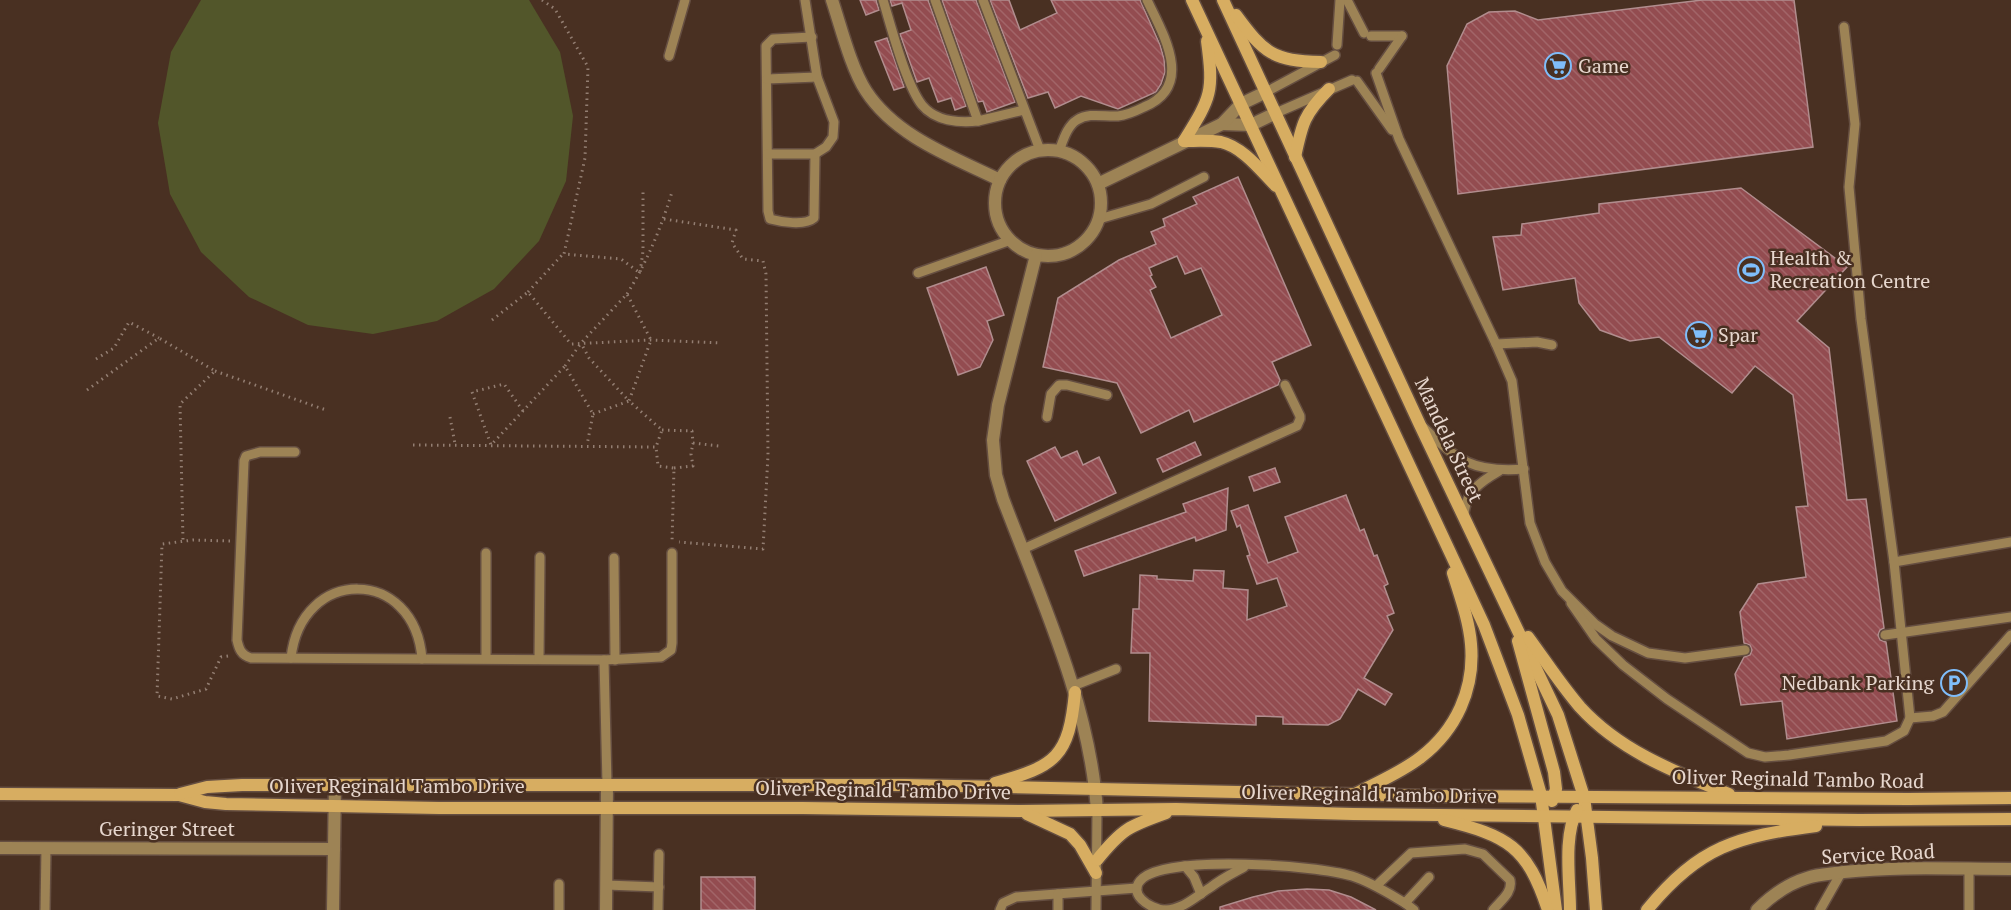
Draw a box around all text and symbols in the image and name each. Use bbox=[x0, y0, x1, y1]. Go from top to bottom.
supermarket icon: Game bbox=[1543, 51, 1573, 81]
place label: Game bbox=[1578, 52, 1629, 79]
place label: Health & Recreation Centre bbox=[1770, 244, 1930, 294]
sports icon: Health & Recreation Centre bbox=[1736, 255, 1766, 285]
supermarket icon: Spar bbox=[1684, 320, 1714, 350]
place label: Spar bbox=[1718, 321, 1758, 348]
street label: Mandela Street bbox=[1409, 373, 1490, 507]
parking icon: Nedbank Parking bbox=[1939, 668, 1969, 698]
place label: Nedbank Parking bbox=[1782, 669, 1934, 696]
street label: Oliver Reginald Tambo Road bbox=[1671, 763, 1925, 794]
street label: Oliver Reginald Tambo Drive bbox=[269, 772, 525, 799]
street label: Oliver Reginald Tambo Drive bbox=[755, 774, 1011, 805]
street label: Oliver Reginald Tambo Drive bbox=[1241, 778, 1497, 809]
street label: Geringer Street bbox=[99, 815, 236, 842]
street label: Service Road bbox=[1821, 837, 1935, 870]

